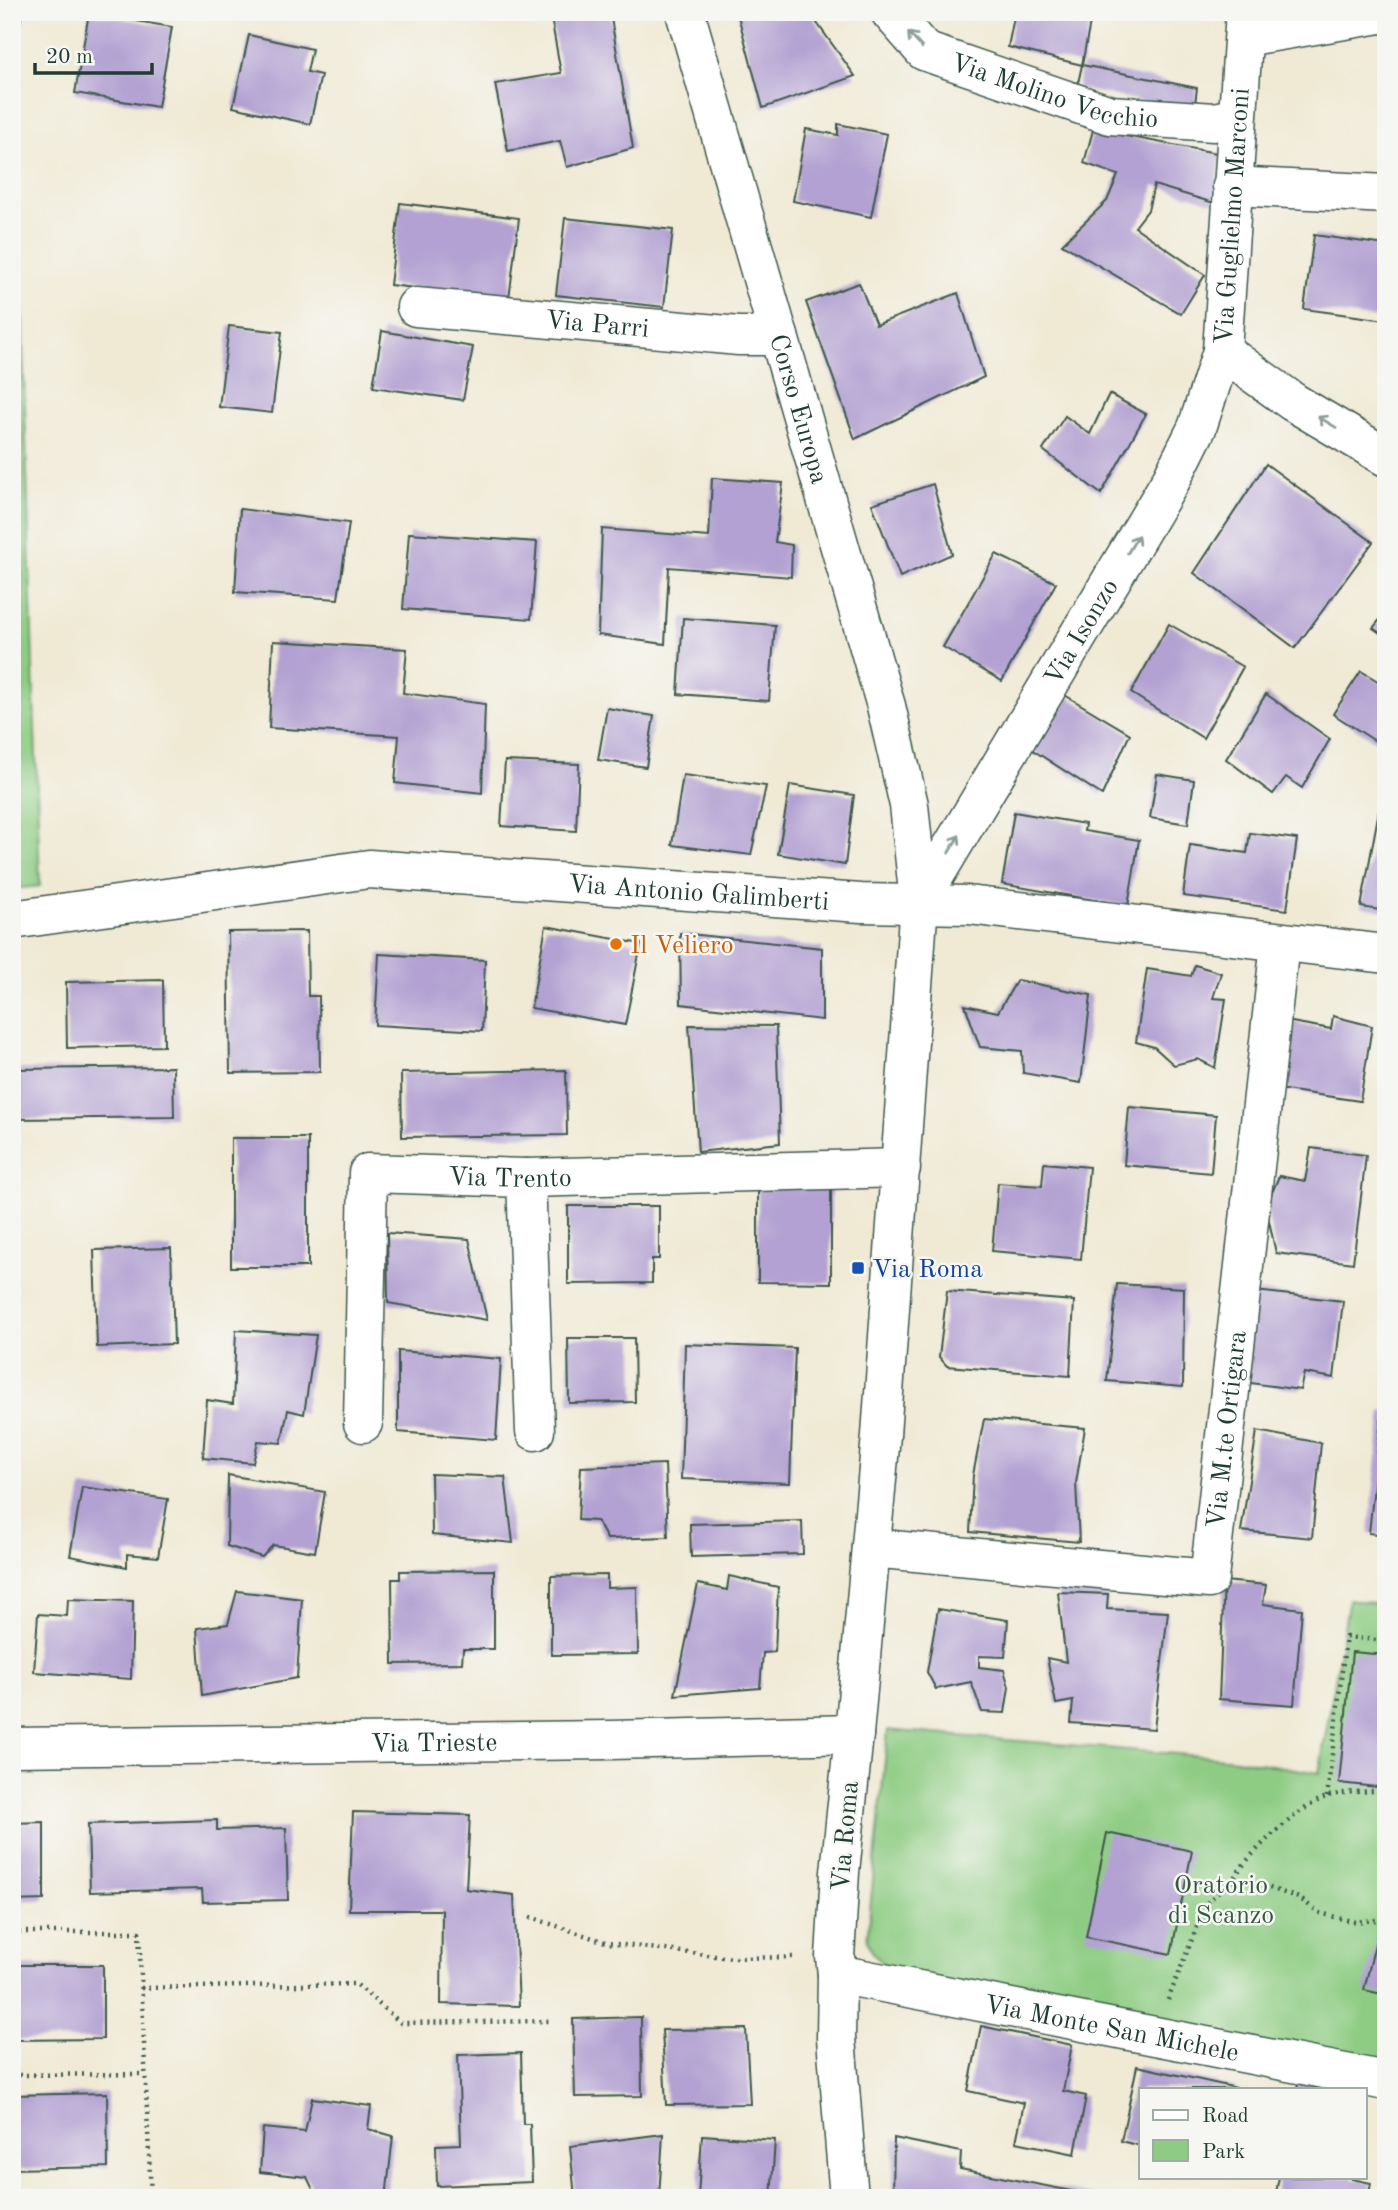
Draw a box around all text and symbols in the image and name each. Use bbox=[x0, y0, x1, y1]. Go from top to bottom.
scale bar bbox=[35, 32, 152, 76]
one-way arrow bbox=[907, 32, 923, 50]
text: 20 m bbox=[46, 47, 93, 68]
street label: Via Molino Vecchio bbox=[947, 50, 1159, 133]
street label: Via Guglielmo Marconi bbox=[1211, 87, 1255, 345]
street label: Via Parri bbox=[544, 308, 650, 343]
street label: Corso Europa bbox=[764, 332, 832, 487]
one-way arrow bbox=[1318, 415, 1338, 429]
one-way arrow bbox=[1127, 534, 1141, 554]
street label: Via Isonzo bbox=[1041, 575, 1124, 690]
one-way arrow bbox=[947, 834, 961, 854]
street label: Via Antonio Galimberti bbox=[567, 872, 830, 916]
place label: Il Veliero bbox=[630, 933, 734, 959]
marker: Il Veliero bbox=[608, 936, 624, 952]
street label: Via Trento bbox=[448, 1165, 572, 1193]
place label: Via Roma bbox=[872, 1257, 983, 1283]
marker: Via Roma bbox=[850, 1260, 866, 1276]
street label: Via M.te Ortigara bbox=[1204, 1329, 1252, 1530]
street label: Via Trieste bbox=[370, 1730, 498, 1758]
street label: Via Roma bbox=[828, 1780, 864, 1893]
park label: Oratorio di Scanzo bbox=[1168, 1873, 1274, 1929]
street label: Via Monte San Michele bbox=[982, 1992, 1241, 2067]
legend bbox=[1139, 2088, 1366, 2178]
text: Road bbox=[1202, 2106, 1249, 2127]
text: Park bbox=[1202, 2142, 1245, 2163]

